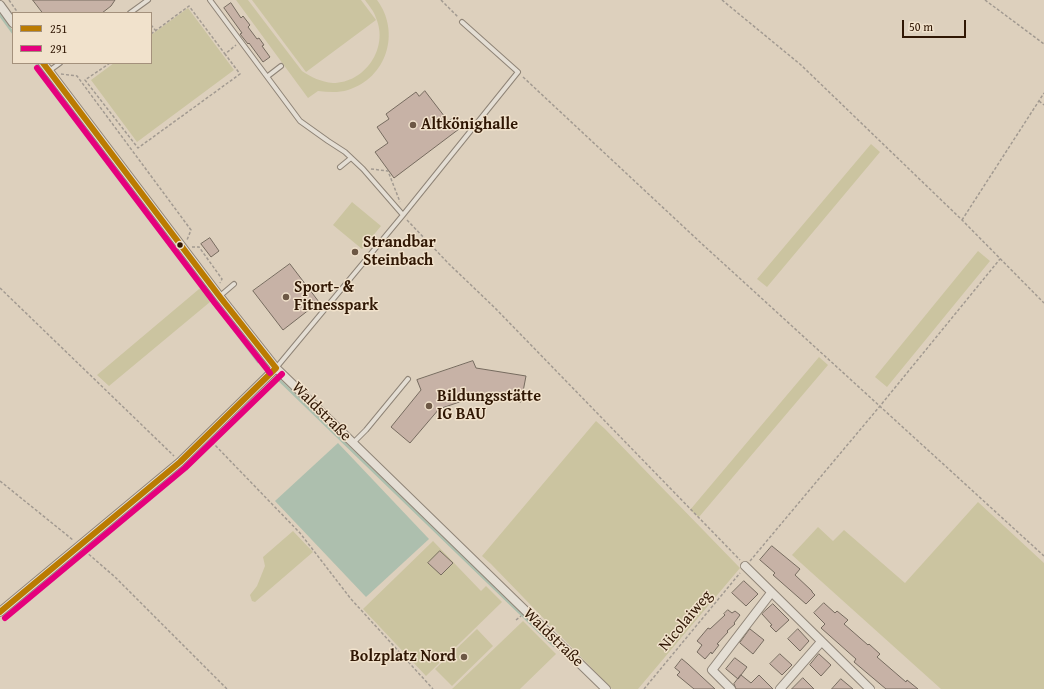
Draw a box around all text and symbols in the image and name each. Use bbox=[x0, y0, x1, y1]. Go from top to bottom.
legend bbox=[12, 12, 152, 64]
scale bar bbox=[904, 12, 968, 38]
text: 50 m bbox=[909, 18, 933, 35]
text: 251 bbox=[50, 20, 67, 37]
text: 291 bbox=[50, 40, 67, 57]
place label: Altkönighalle bbox=[421, 115, 518, 135]
marker: Altkönighalle bbox=[408, 120, 418, 130]
place label: Strandbar Steinbach bbox=[363, 233, 436, 271]
unlabelled marker bbox=[175, 240, 185, 250]
marker: Strandbar Steinbach bbox=[350, 247, 360, 257]
place label: Sport- & Fitnesspark bbox=[294, 278, 378, 316]
marker: Sport- & Fitnesspark bbox=[281, 292, 291, 302]
street label: Waldstraße bbox=[287, 378, 355, 446]
place label: Bildungsstätte IG BAU bbox=[437, 387, 541, 425]
marker: Bildungsstätte IG BAU bbox=[424, 401, 434, 411]
street label: Nicolaiweg bbox=[655, 587, 717, 655]
street label: Waldstraße bbox=[519, 605, 587, 671]
place label: Bolzplatz Nord bbox=[350, 647, 456, 667]
marker: Bolzplatz Nord bbox=[459, 652, 469, 662]

